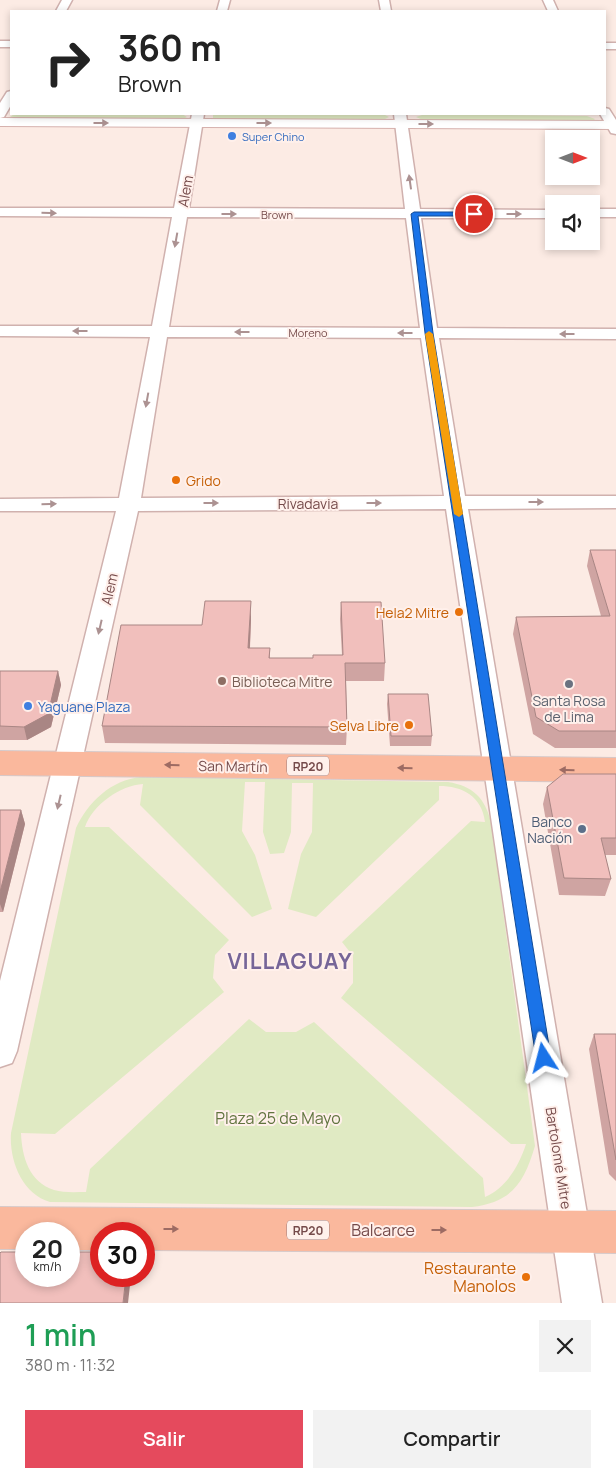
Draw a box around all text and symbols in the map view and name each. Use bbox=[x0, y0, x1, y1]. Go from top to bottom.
text: 360 m bbox=[118, 24, 222, 72]
icon: right bbox=[35, 30, 100, 95]
text: Brown bbox=[118, 69, 182, 99]
one-way arrow bbox=[93, 119, 109, 127]
one-way arrow bbox=[256, 119, 272, 127]
one-way arrow bbox=[418, 120, 434, 128]
place label: Super Chino bbox=[242, 129, 305, 144]
marker: Super Chino bbox=[226, 130, 238, 142]
north arrow bbox=[545, 130, 600, 185]
map controls bbox=[545, 130, 600, 250]
street label: Alem bbox=[173, 173, 197, 208]
one-way arrow bbox=[406, 174, 414, 190]
pin bbox=[453, 193, 495, 235]
button: sound bbox=[545, 195, 600, 250]
icon: arrive bbox=[460, 200, 488, 228]
street label: Brown bbox=[261, 207, 293, 222]
one-way arrow bbox=[41, 209, 57, 217]
one-way arrow bbox=[221, 210, 237, 218]
one-way arrow bbox=[506, 210, 522, 218]
one-way arrow bbox=[172, 232, 180, 248]
street label: Moreno bbox=[289, 325, 328, 340]
one-way arrow bbox=[72, 327, 88, 335]
one-way arrow bbox=[234, 328, 250, 336]
one-way arrow bbox=[397, 329, 413, 337]
one-way arrow bbox=[559, 330, 575, 338]
one-way arrow bbox=[143, 392, 151, 408]
place label: Grido bbox=[186, 471, 221, 490]
marker: Grido bbox=[170, 474, 182, 486]
street label: Rivadavia bbox=[278, 494, 338, 513]
one-way arrow bbox=[528, 498, 544, 506]
one-way arrow bbox=[203, 499, 219, 507]
one-way arrow bbox=[366, 499, 382, 507]
one-way arrow bbox=[41, 500, 57, 508]
street label: Alem bbox=[96, 571, 122, 607]
place label: Hela2 Mitre bbox=[376, 603, 449, 622]
marker: Hela2 Mitre bbox=[453, 606, 465, 618]
one-way arrow bbox=[96, 620, 104, 635]
place label: Biblioteca Mitre bbox=[232, 672, 332, 691]
marker: Biblioteca Mitre bbox=[216, 675, 228, 687]
marker: Santa Rosa de Lima bbox=[563, 678, 575, 690]
place label: Santa Rosa de Lima bbox=[532, 691, 606, 726]
place label: Yaguane Plaza bbox=[38, 697, 130, 716]
marker: Yaguane Plaza bbox=[22, 700, 34, 712]
place label: Selva Libre bbox=[330, 716, 399, 735]
marker: Selva Libre bbox=[403, 719, 415, 731]
street label: San Martín bbox=[198, 756, 268, 776]
road number: RP20 bbox=[287, 756, 329, 776]
one-way arrow bbox=[164, 761, 180, 769]
one-way arrow bbox=[397, 764, 413, 772]
one-way arrow bbox=[559, 765, 575, 773]
one-way arrow bbox=[55, 795, 63, 810]
place label: Banco Nación bbox=[527, 812, 572, 847]
marker: Banco Nación bbox=[576, 823, 588, 835]
district label: VILLAGUAY bbox=[227, 946, 353, 976]
position arrow bbox=[517, 1031, 569, 1083]
street label: Bartolomé Mitre bbox=[542, 1106, 576, 1210]
park label: Plaza 25 de Mayo bbox=[215, 1107, 341, 1129]
street label: Balcarce bbox=[351, 1219, 415, 1241]
road number: RP20 bbox=[287, 1220, 329, 1240]
speed limit sign: 30 bbox=[90, 1222, 155, 1287]
one-way arrow bbox=[163, 1225, 179, 1233]
one-way arrow bbox=[431, 1226, 447, 1234]
text: 20 bbox=[32, 1231, 63, 1266]
place label: Restaurante Manolos bbox=[424, 1257, 516, 1297]
text: km/h bbox=[34, 1258, 61, 1275]
marker: Restaurante Manolos bbox=[520, 1271, 532, 1283]
text: 1 min bbox=[25, 1314, 97, 1355]
button: close bbox=[539, 1320, 591, 1372]
text: 380 m · 11:32 bbox=[25, 1354, 115, 1376]
button: Salir bbox=[25, 1410, 303, 1468]
button: Compartir bbox=[313, 1410, 591, 1468]

